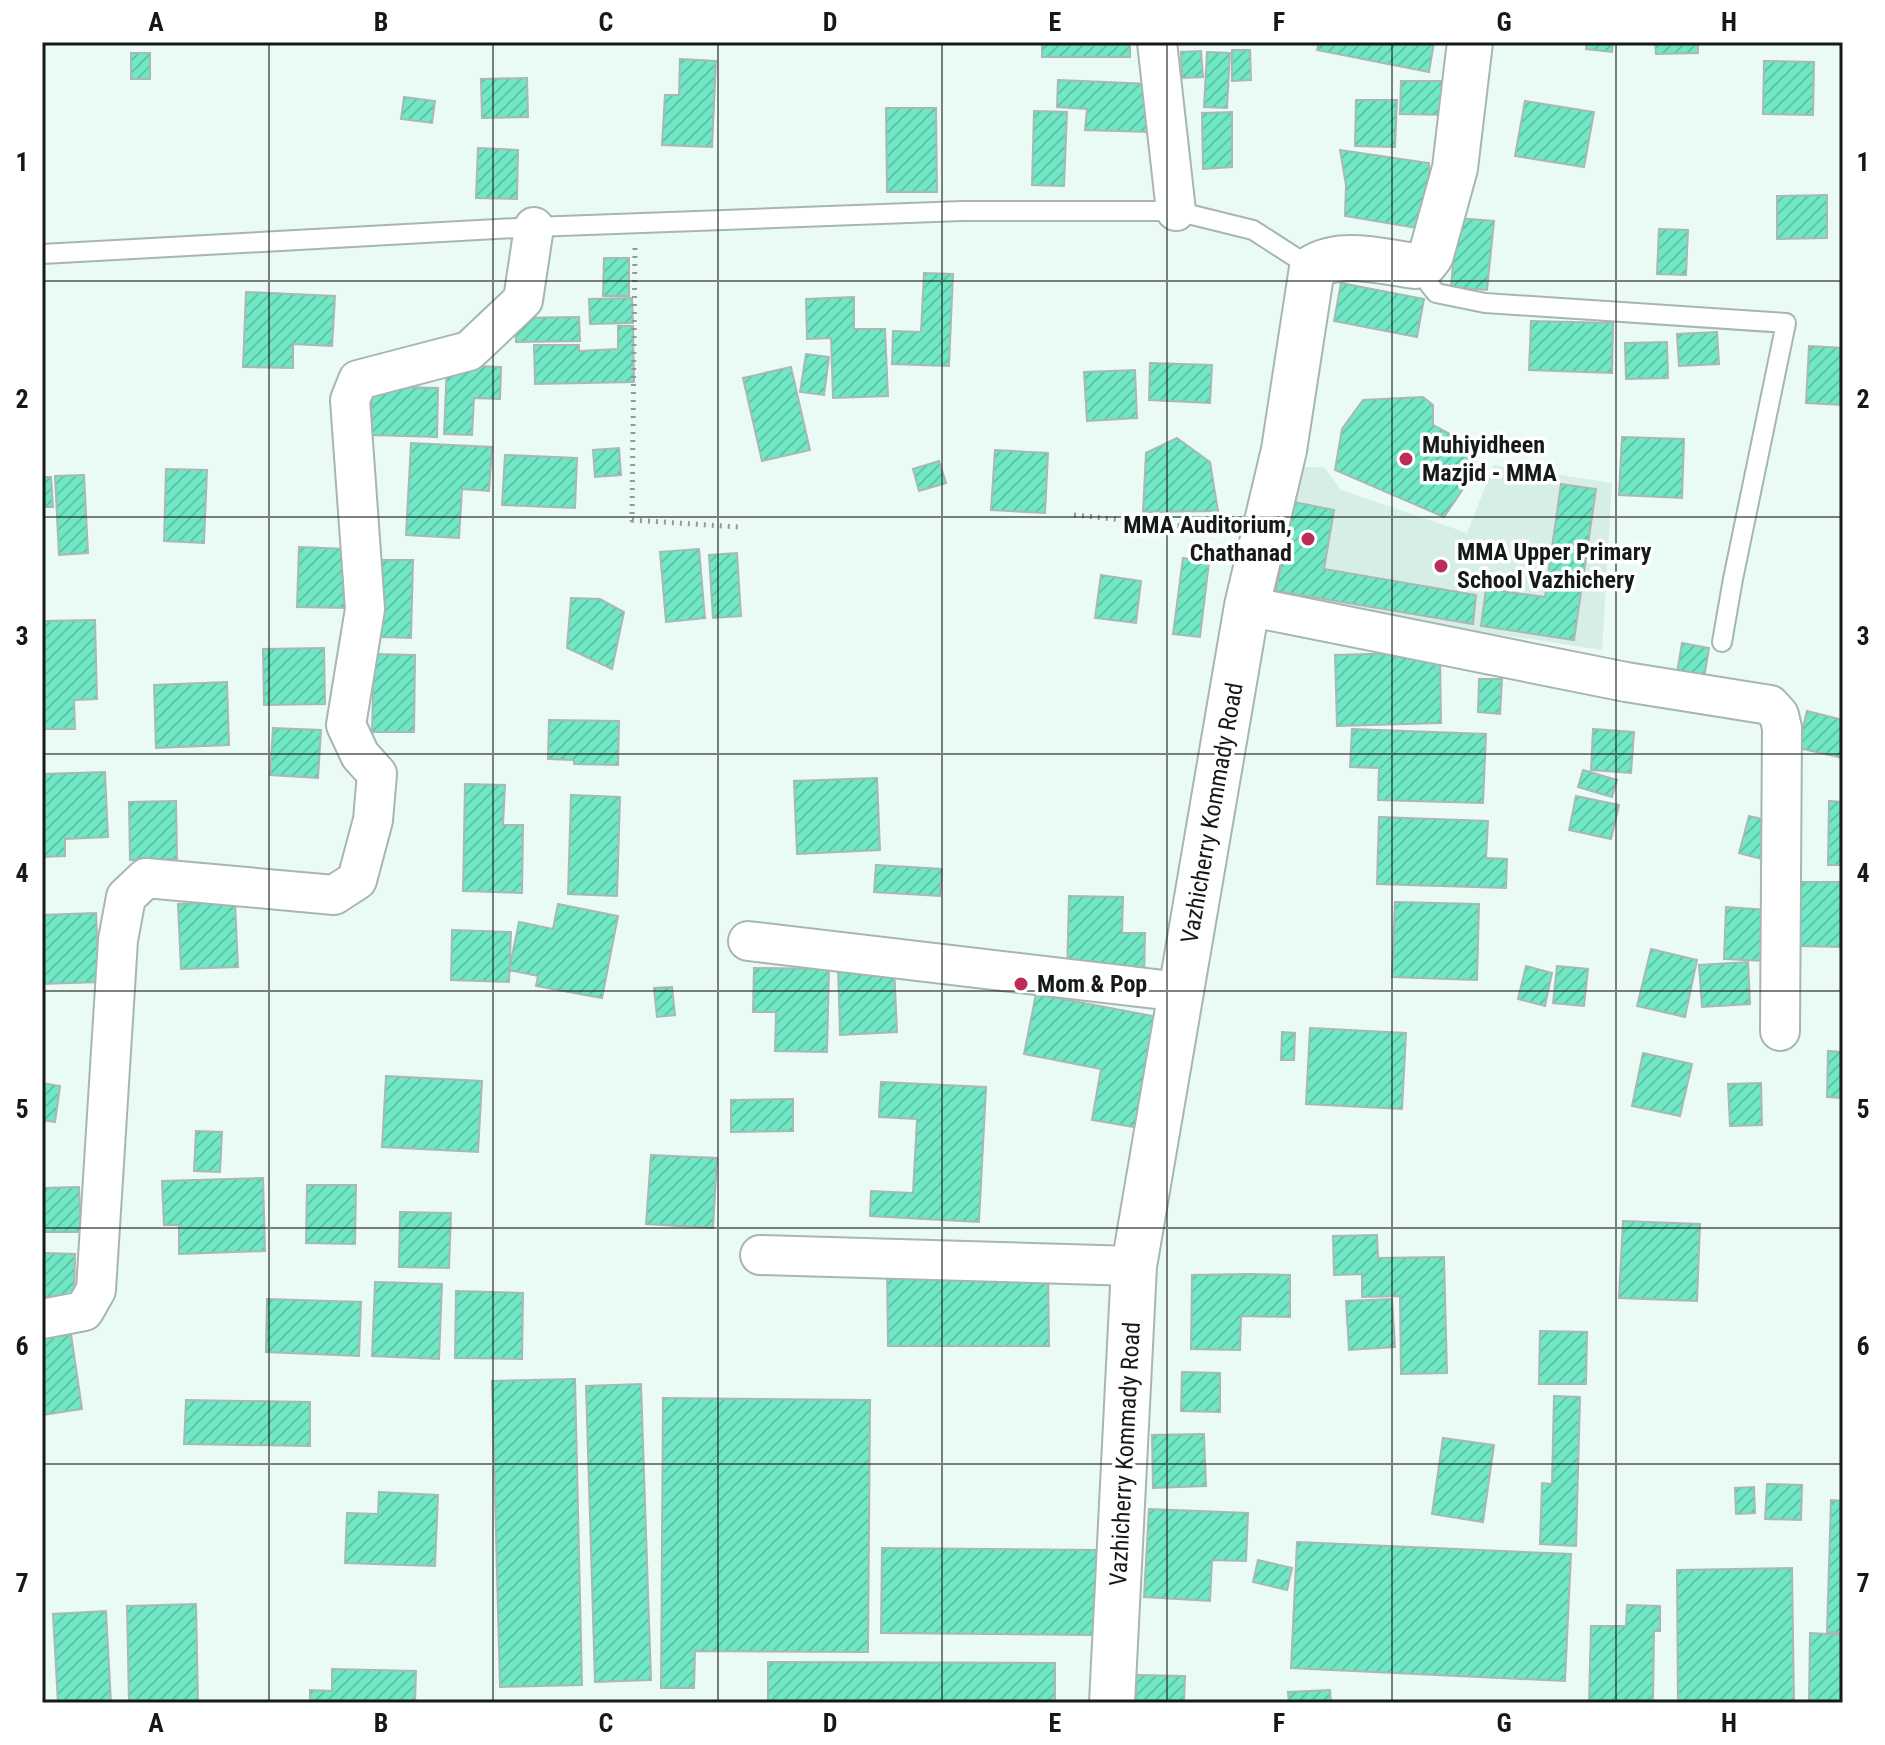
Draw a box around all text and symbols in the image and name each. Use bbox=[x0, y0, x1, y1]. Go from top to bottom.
text: A bbox=[148, 7, 164, 37]
text: B bbox=[374, 7, 388, 37]
text: C bbox=[599, 7, 614, 37]
text: D bbox=[823, 7, 837, 37]
text: E bbox=[1049, 7, 1062, 37]
text: F bbox=[1273, 7, 1285, 37]
text: G bbox=[1496, 7, 1512, 37]
text: H bbox=[1721, 7, 1737, 37]
text: 1 bbox=[15, 147, 29, 177]
text: 1 bbox=[1856, 147, 1870, 177]
text: 2 bbox=[15, 384, 29, 414]
text: 2 bbox=[1856, 384, 1870, 414]
place label: Muhiyidheen Mazjid - MMA bbox=[1422, 431, 1558, 487]
marker: Muhiyidheen Mazjid - MMA bbox=[1397, 450, 1415, 468]
place label: MMA Auditorium, Chathanad bbox=[1123, 511, 1292, 567]
marker: MMA Auditorium, Chathanad bbox=[1299, 530, 1317, 548]
place label: MMA Upper Primary School Vazhichery bbox=[1457, 538, 1652, 594]
marker: MMA Upper Primary School Vazhichery bbox=[1432, 557, 1450, 575]
text: 3 bbox=[15, 621, 29, 651]
text: 3 bbox=[1856, 621, 1870, 651]
street label: Vazhicherry Kommady Road bbox=[1175, 680, 1249, 946]
text: 4 bbox=[15, 858, 29, 888]
text: 4 bbox=[1856, 858, 1870, 888]
place label: Mom & Pop bbox=[1037, 970, 1147, 998]
marker: Mom & Pop bbox=[1012, 975, 1030, 993]
text: 5 bbox=[15, 1094, 29, 1124]
text: 5 bbox=[1856, 1094, 1870, 1124]
street label: Vazhicherry Kommady Road bbox=[1104, 1321, 1146, 1587]
text: 6 bbox=[15, 1331, 29, 1361]
text: 6 bbox=[1856, 1331, 1870, 1361]
text: 7 bbox=[15, 1568, 29, 1598]
text: 7 bbox=[1856, 1568, 1870, 1598]
text: A bbox=[148, 1708, 164, 1738]
text: B bbox=[374, 1708, 388, 1738]
text: C bbox=[599, 1708, 614, 1738]
text: D bbox=[823, 1708, 837, 1738]
text: E bbox=[1049, 1708, 1062, 1738]
text: F bbox=[1273, 1708, 1285, 1738]
text: G bbox=[1496, 1708, 1512, 1738]
text: H bbox=[1721, 1708, 1737, 1738]

